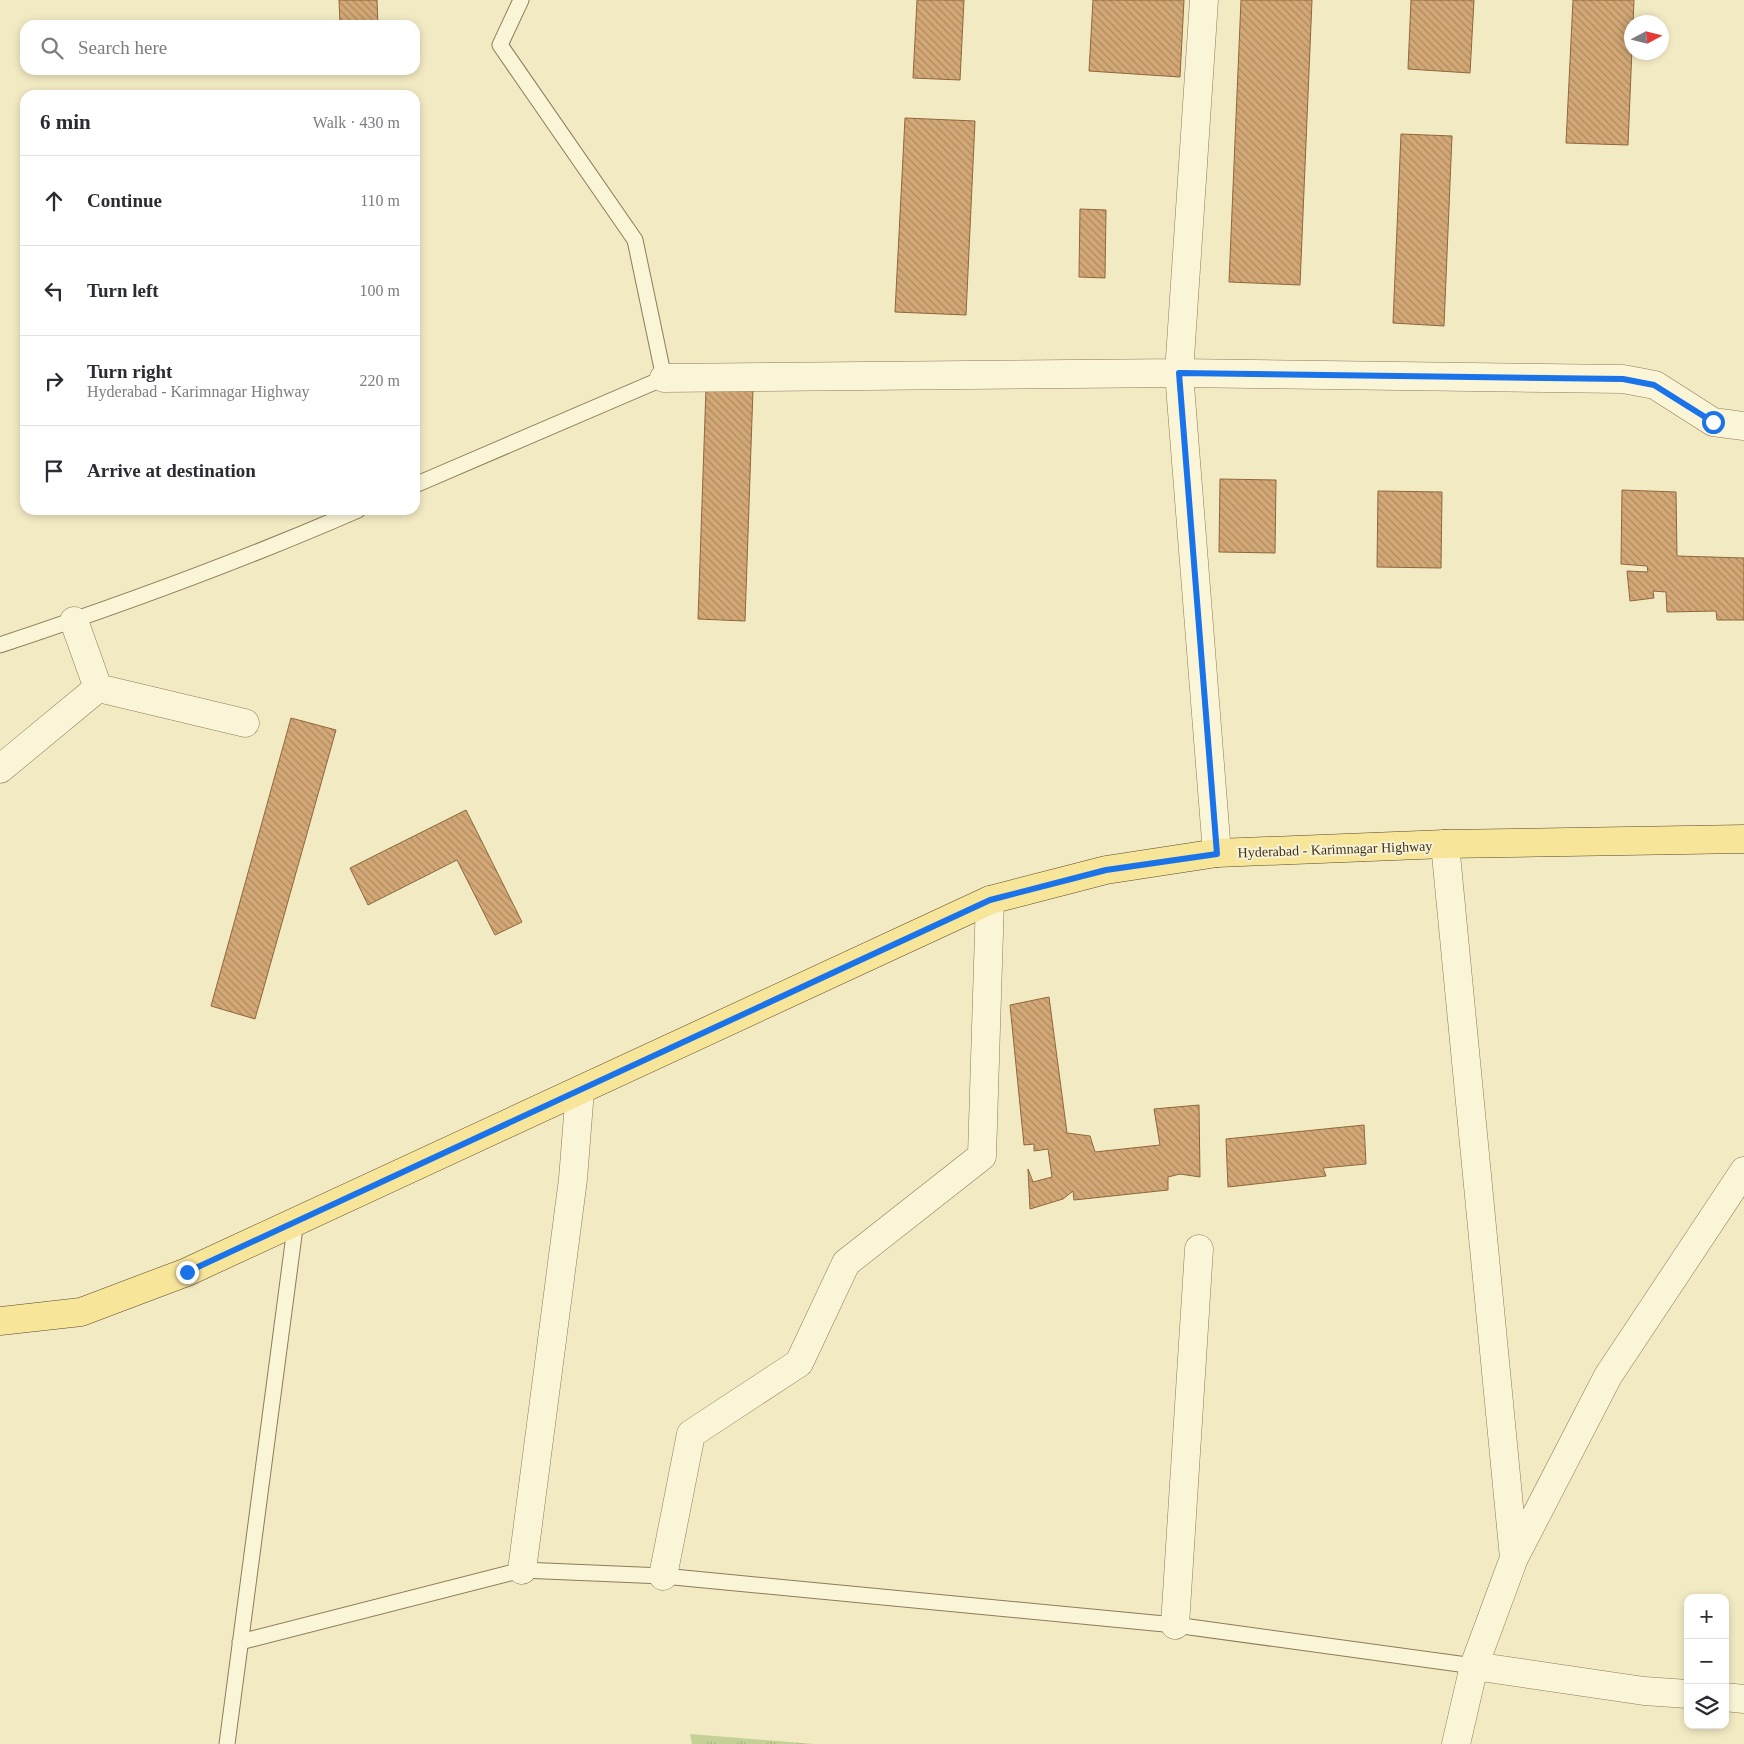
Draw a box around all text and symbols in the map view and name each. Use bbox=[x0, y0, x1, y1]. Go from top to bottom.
north arrow bbox=[1624, 15, 1669, 60]
search box bbox=[20, 20, 420, 75]
icon: search bbox=[38, 34, 66, 62]
text: Search here bbox=[78, 37, 167, 58]
text: 6 min bbox=[40, 110, 91, 134]
text: Walk · 430 m bbox=[313, 114, 400, 131]
icon: ahead bbox=[40, 187, 68, 215]
text: Continue bbox=[87, 190, 162, 211]
text: 110 m bbox=[360, 192, 400, 209]
icon: left bbox=[40, 277, 68, 305]
text: Turn left bbox=[87, 280, 159, 301]
text: 100 m bbox=[360, 282, 400, 299]
text: Turn right bbox=[87, 361, 172, 382]
icon: right bbox=[40, 367, 68, 395]
text: 220 m bbox=[360, 372, 400, 389]
text: Hyderabad - Karimnagar Highway bbox=[87, 383, 310, 400]
route start bbox=[1702, 411, 1725, 434]
icon: arrive bbox=[40, 457, 68, 485]
text: Arrive at destination bbox=[87, 460, 256, 481]
street label: Hyderabad - Karimnagar Highway bbox=[1237, 839, 1433, 860]
route end bbox=[176, 1261, 199, 1284]
map controls bbox=[1684, 1594, 1729, 1729]
button: + bbox=[1684, 1594, 1729, 1639]
button: − bbox=[1684, 1639, 1729, 1684]
button: layers bbox=[1684, 1684, 1729, 1729]

